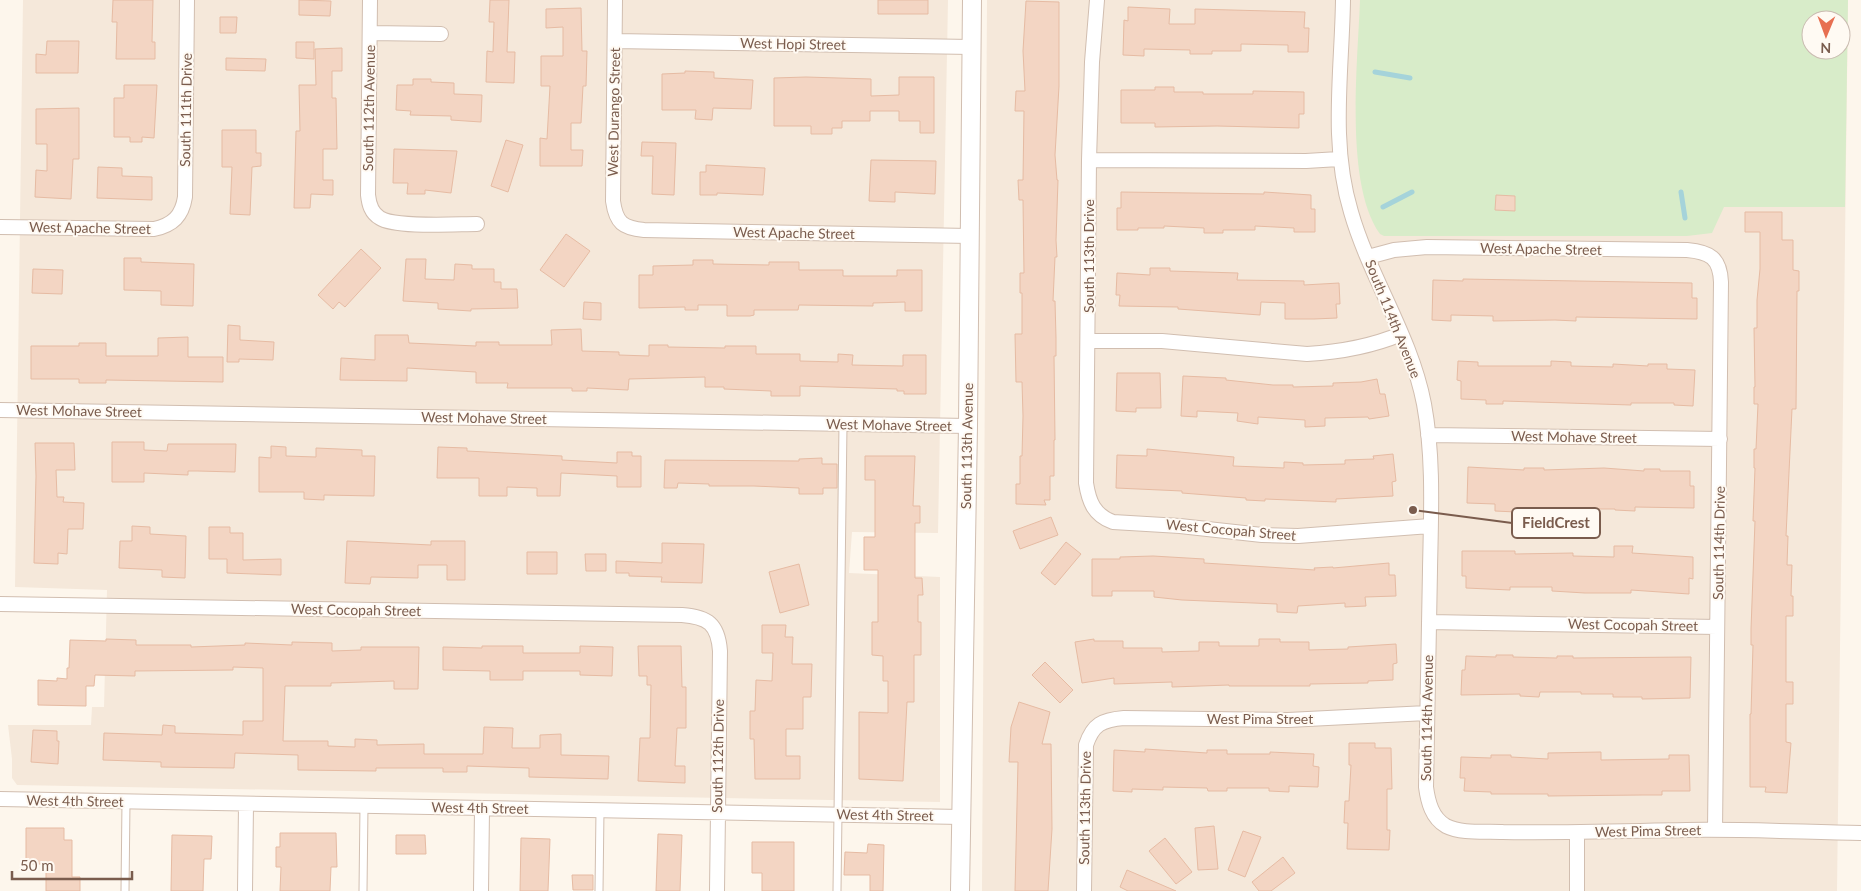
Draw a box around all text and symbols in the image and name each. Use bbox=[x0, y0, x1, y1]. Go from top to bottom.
north arrow bbox=[1801, 10, 1851, 60]
street label: West Hopi Street bbox=[740, 34, 846, 53]
text: N bbox=[1820, 40, 1831, 57]
street label: South 112th Avenue bbox=[359, 45, 378, 171]
street label: West Durango Street bbox=[604, 47, 623, 177]
street label: South 111th Drive bbox=[176, 53, 195, 167]
street label: South 113th Drive bbox=[1080, 199, 1097, 313]
street label: West Apache Street bbox=[29, 218, 151, 237]
street label: West Apache Street bbox=[733, 223, 855, 242]
street label: West Apache Street bbox=[1480, 239, 1602, 258]
street label: South 114th Avenue bbox=[1362, 257, 1425, 381]
street label: South 113th Avenue bbox=[957, 383, 976, 509]
street label: West Mohave Street bbox=[16, 401, 142, 420]
street label: West Mohave Street bbox=[421, 408, 547, 427]
street label: West Mohave Street bbox=[826, 415, 952, 434]
street label: West Mohave Street bbox=[1511, 427, 1637, 446]
street label: South 114th Drive bbox=[1709, 486, 1728, 600]
callout: FieldCrest bbox=[1512, 508, 1600, 538]
text: FieldCrest bbox=[1522, 513, 1590, 531]
street label: West Cocopah Street bbox=[1165, 515, 1297, 544]
street label: West Cocopah Street bbox=[291, 600, 421, 619]
street label: West Cocopah Street bbox=[1568, 615, 1698, 634]
street label: South 114th Avenue bbox=[1417, 655, 1436, 781]
street label: South 112th Drive bbox=[708, 699, 727, 813]
street label: West Pima Street bbox=[1207, 710, 1313, 727]
street label: South 113th Drive bbox=[1075, 751, 1094, 865]
street label: West 4th Street bbox=[26, 791, 124, 810]
street label: West 4th Street bbox=[431, 798, 529, 817]
street label: West 4th Street bbox=[836, 805, 934, 824]
street label: West Pima Street bbox=[1595, 821, 1701, 840]
scale bar bbox=[12, 848, 132, 880]
text: 50 m bbox=[20, 856, 54, 874]

